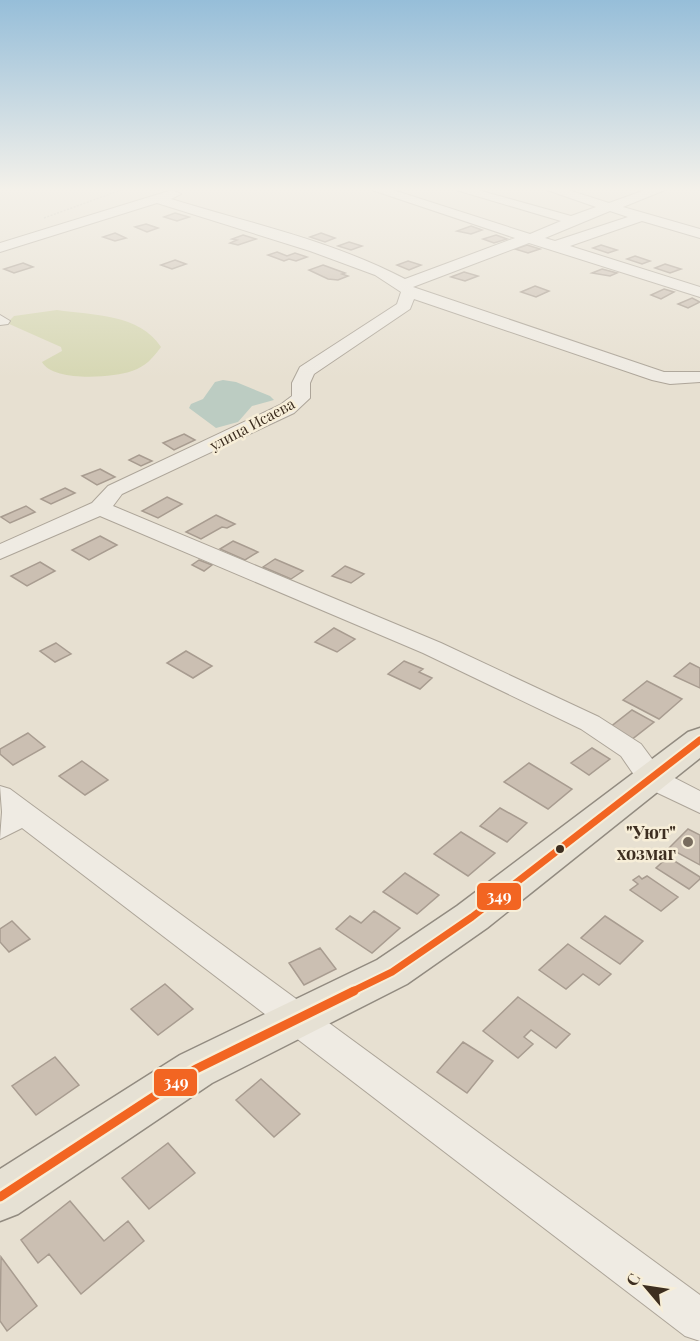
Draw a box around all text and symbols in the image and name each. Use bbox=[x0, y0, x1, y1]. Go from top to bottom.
street label: улица Исаева bbox=[205, 393, 298, 455]
place label: "Уют" хозмаг bbox=[617, 820, 676, 865]
marker: "Уют" хозмаг bbox=[681, 835, 695, 849]
unlabelled marker bbox=[554, 843, 566, 855]
line badge: 349 bbox=[476, 882, 522, 911]
text: 349 bbox=[486, 885, 512, 906]
line badge: 349 bbox=[153, 1068, 198, 1097]
text: 349 bbox=[163, 1071, 189, 1092]
north arrow bbox=[616, 1257, 676, 1317]
text: С bbox=[621, 1269, 644, 1290]

